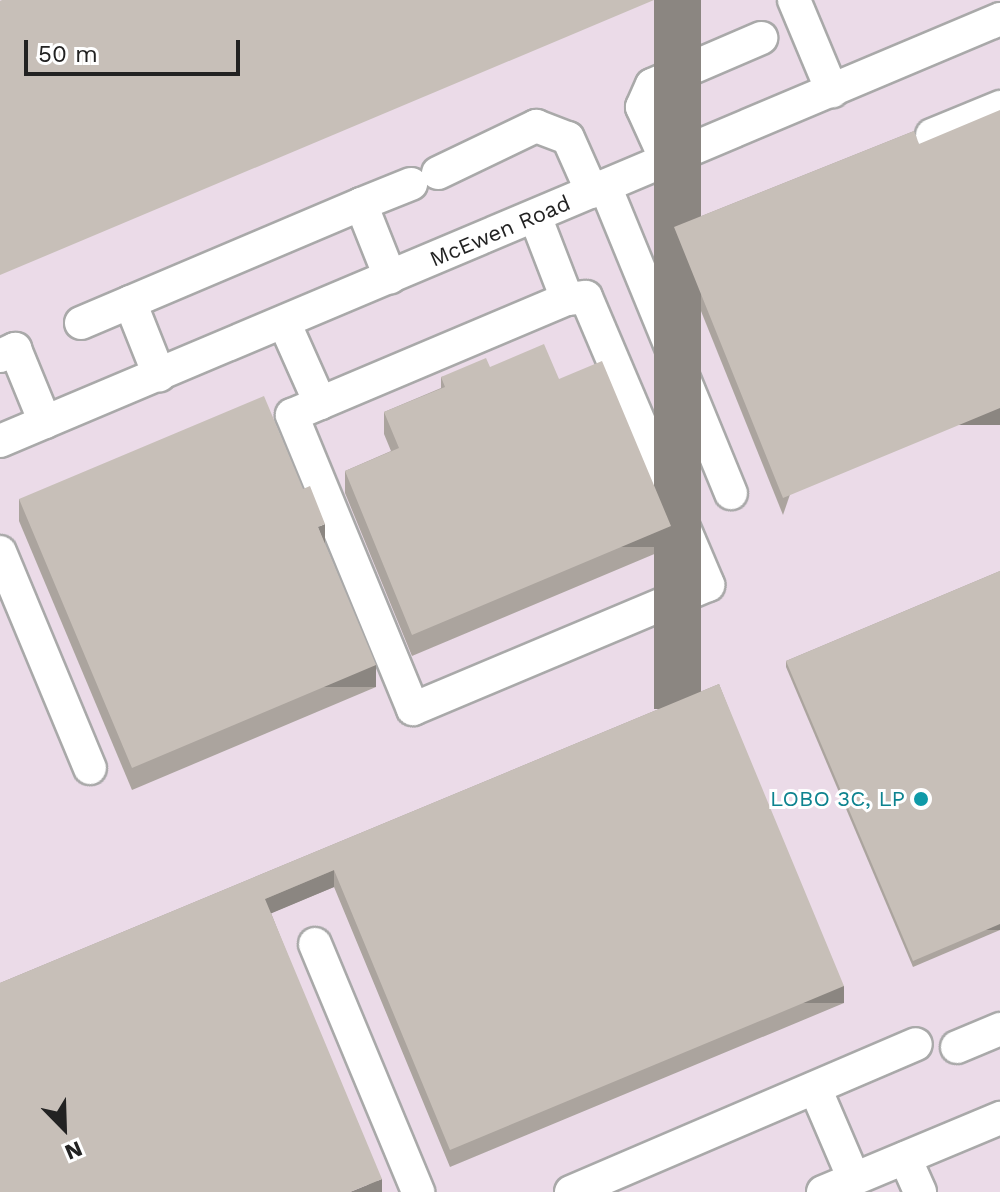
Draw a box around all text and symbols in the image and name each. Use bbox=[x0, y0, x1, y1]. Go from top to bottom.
scale bar bbox=[28, 24, 244, 74]
text: 50 m bbox=[38, 40, 98, 68]
street label: McEwen Road bbox=[426, 190, 574, 272]
place label: LOBO 3C, LP bbox=[770, 786, 905, 812]
marker: LOBO 3C, LP bbox=[912, 790, 930, 808]
north arrow bbox=[24, 1088, 104, 1168]
text: N bbox=[61, 1136, 86, 1165]

